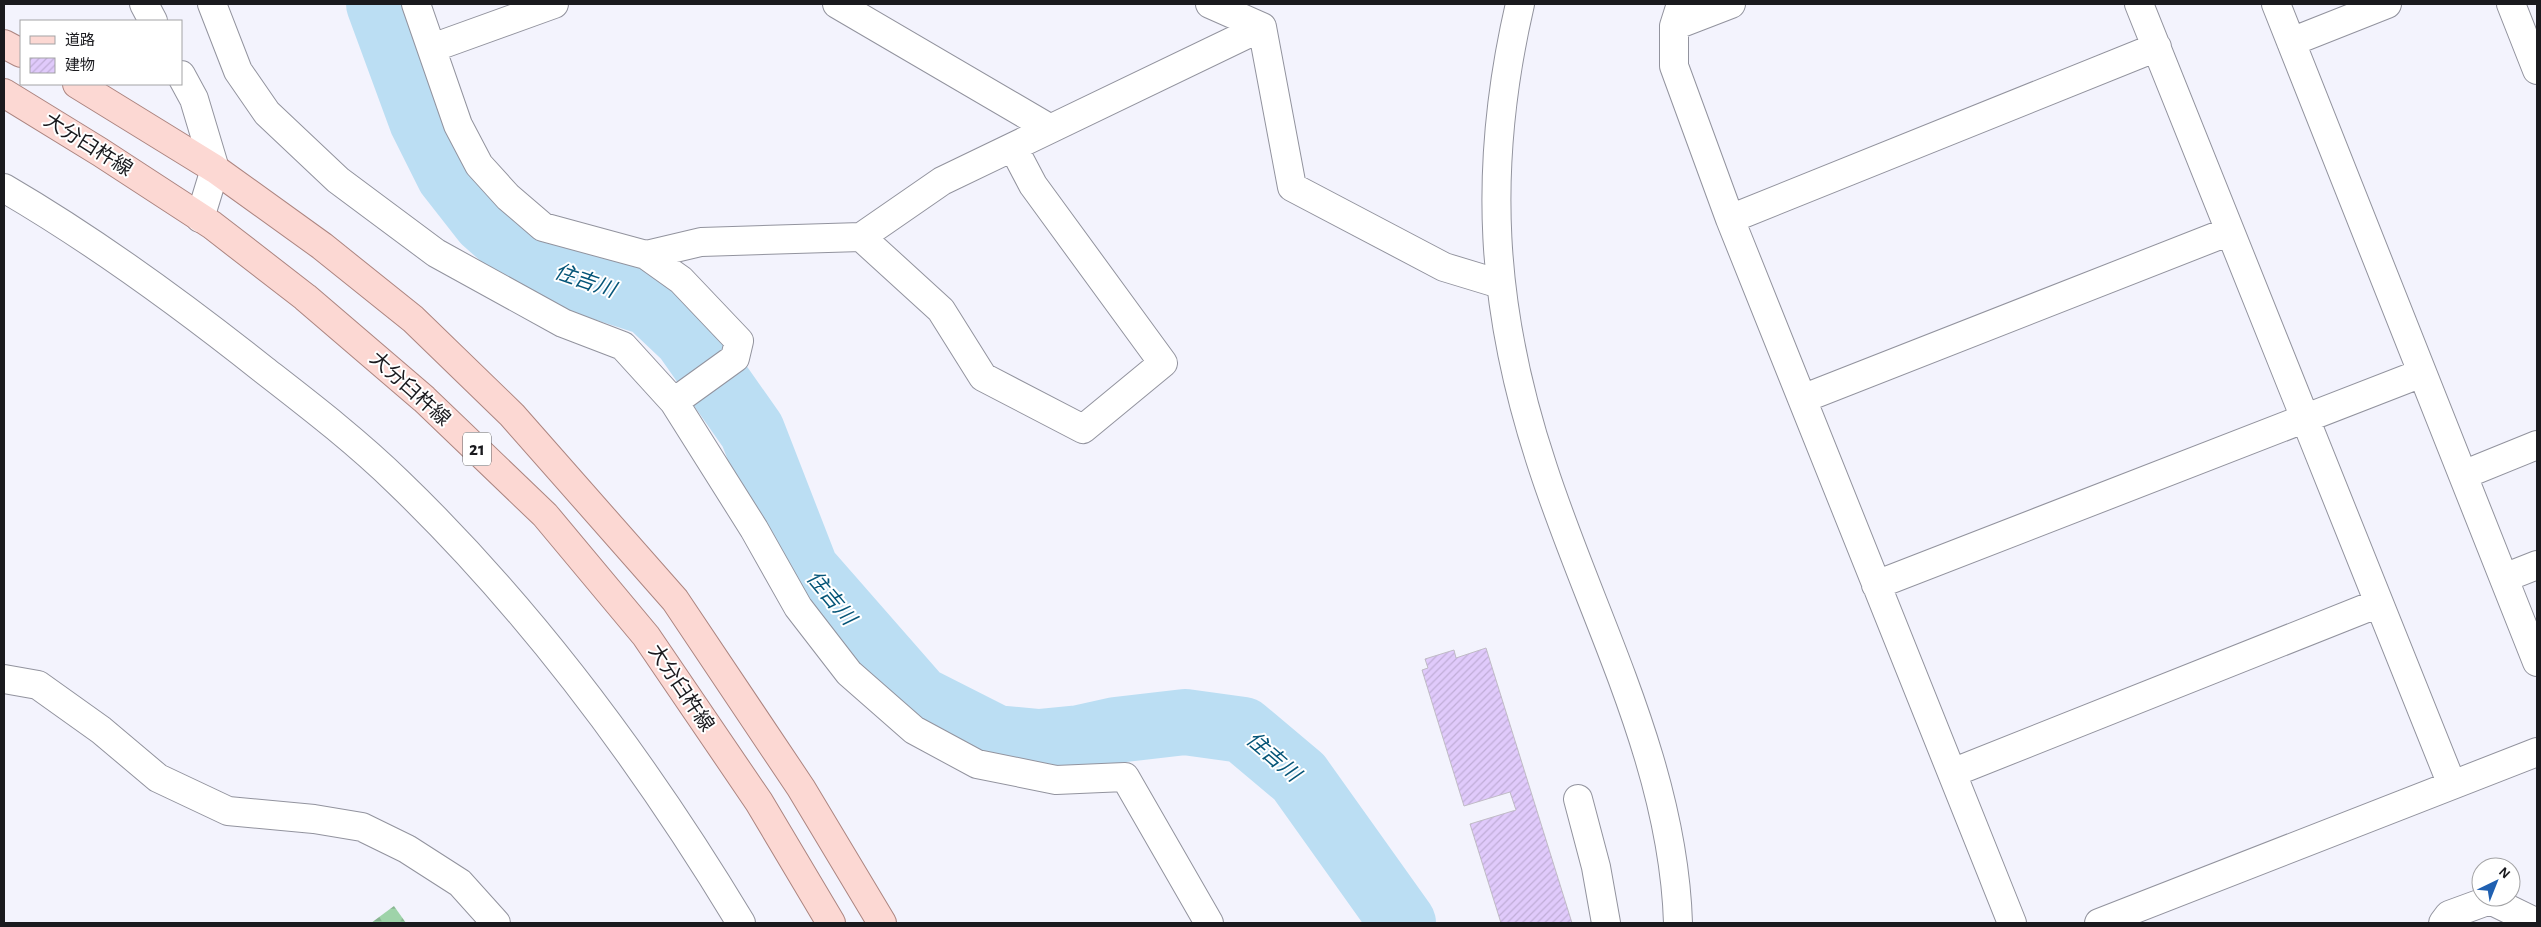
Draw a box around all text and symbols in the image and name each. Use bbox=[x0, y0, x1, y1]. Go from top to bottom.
legend bbox=[20, 20, 182, 85]
text: 道路 bbox=[65, 32, 95, 48]
text: 建物 bbox=[65, 57, 95, 73]
street label: 大分臼杵線 bbox=[40, 108, 137, 180]
water label: 住吉川 bbox=[552, 260, 620, 302]
street label: 大分臼杵線 bbox=[366, 347, 455, 430]
road number: 21 bbox=[463, 432, 491, 466]
water label: 住吉川 bbox=[803, 566, 861, 630]
street label: 大分臼杵線 bbox=[645, 640, 719, 735]
water label: 住吉川 bbox=[1242, 728, 1306, 787]
north arrow bbox=[2471, 857, 2521, 907]
text: N bbox=[2496, 865, 2513, 882]

